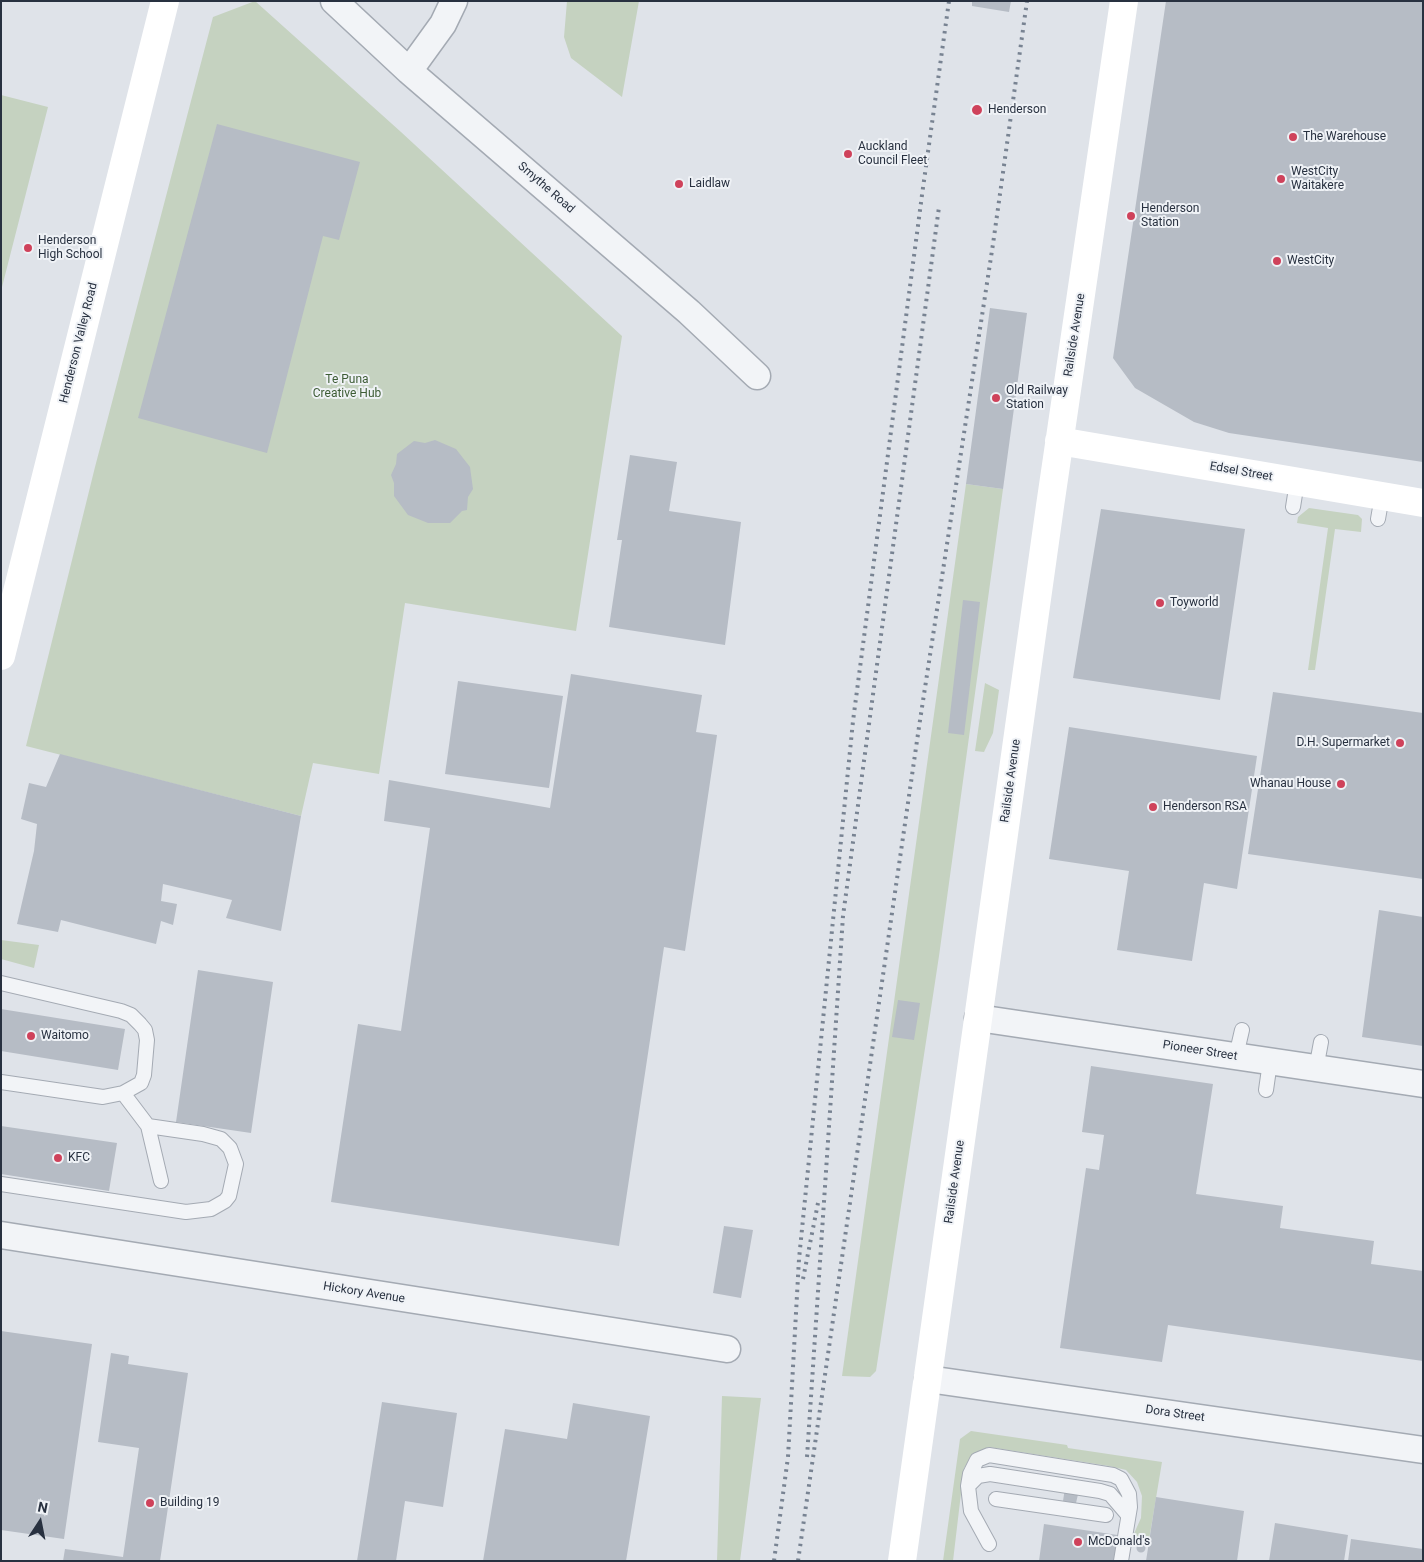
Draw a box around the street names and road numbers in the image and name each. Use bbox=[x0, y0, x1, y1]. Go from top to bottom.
street label: Smythe Road bbox=[515, 159, 577, 217]
street label: Henderson Valley Road bbox=[57, 281, 101, 405]
street label: Railside Avenue bbox=[1061, 292, 1089, 378]
street label: Edsel Street bbox=[1208, 459, 1274, 485]
street label: Railside Avenue bbox=[998, 738, 1024, 824]
street label: Pioneer Street bbox=[1162, 1038, 1238, 1064]
street label: Railside Avenue bbox=[942, 1139, 968, 1225]
street label: Hickory Avenue bbox=[322, 1279, 406, 1307]
street label: Dora Street bbox=[1144, 1403, 1206, 1425]

